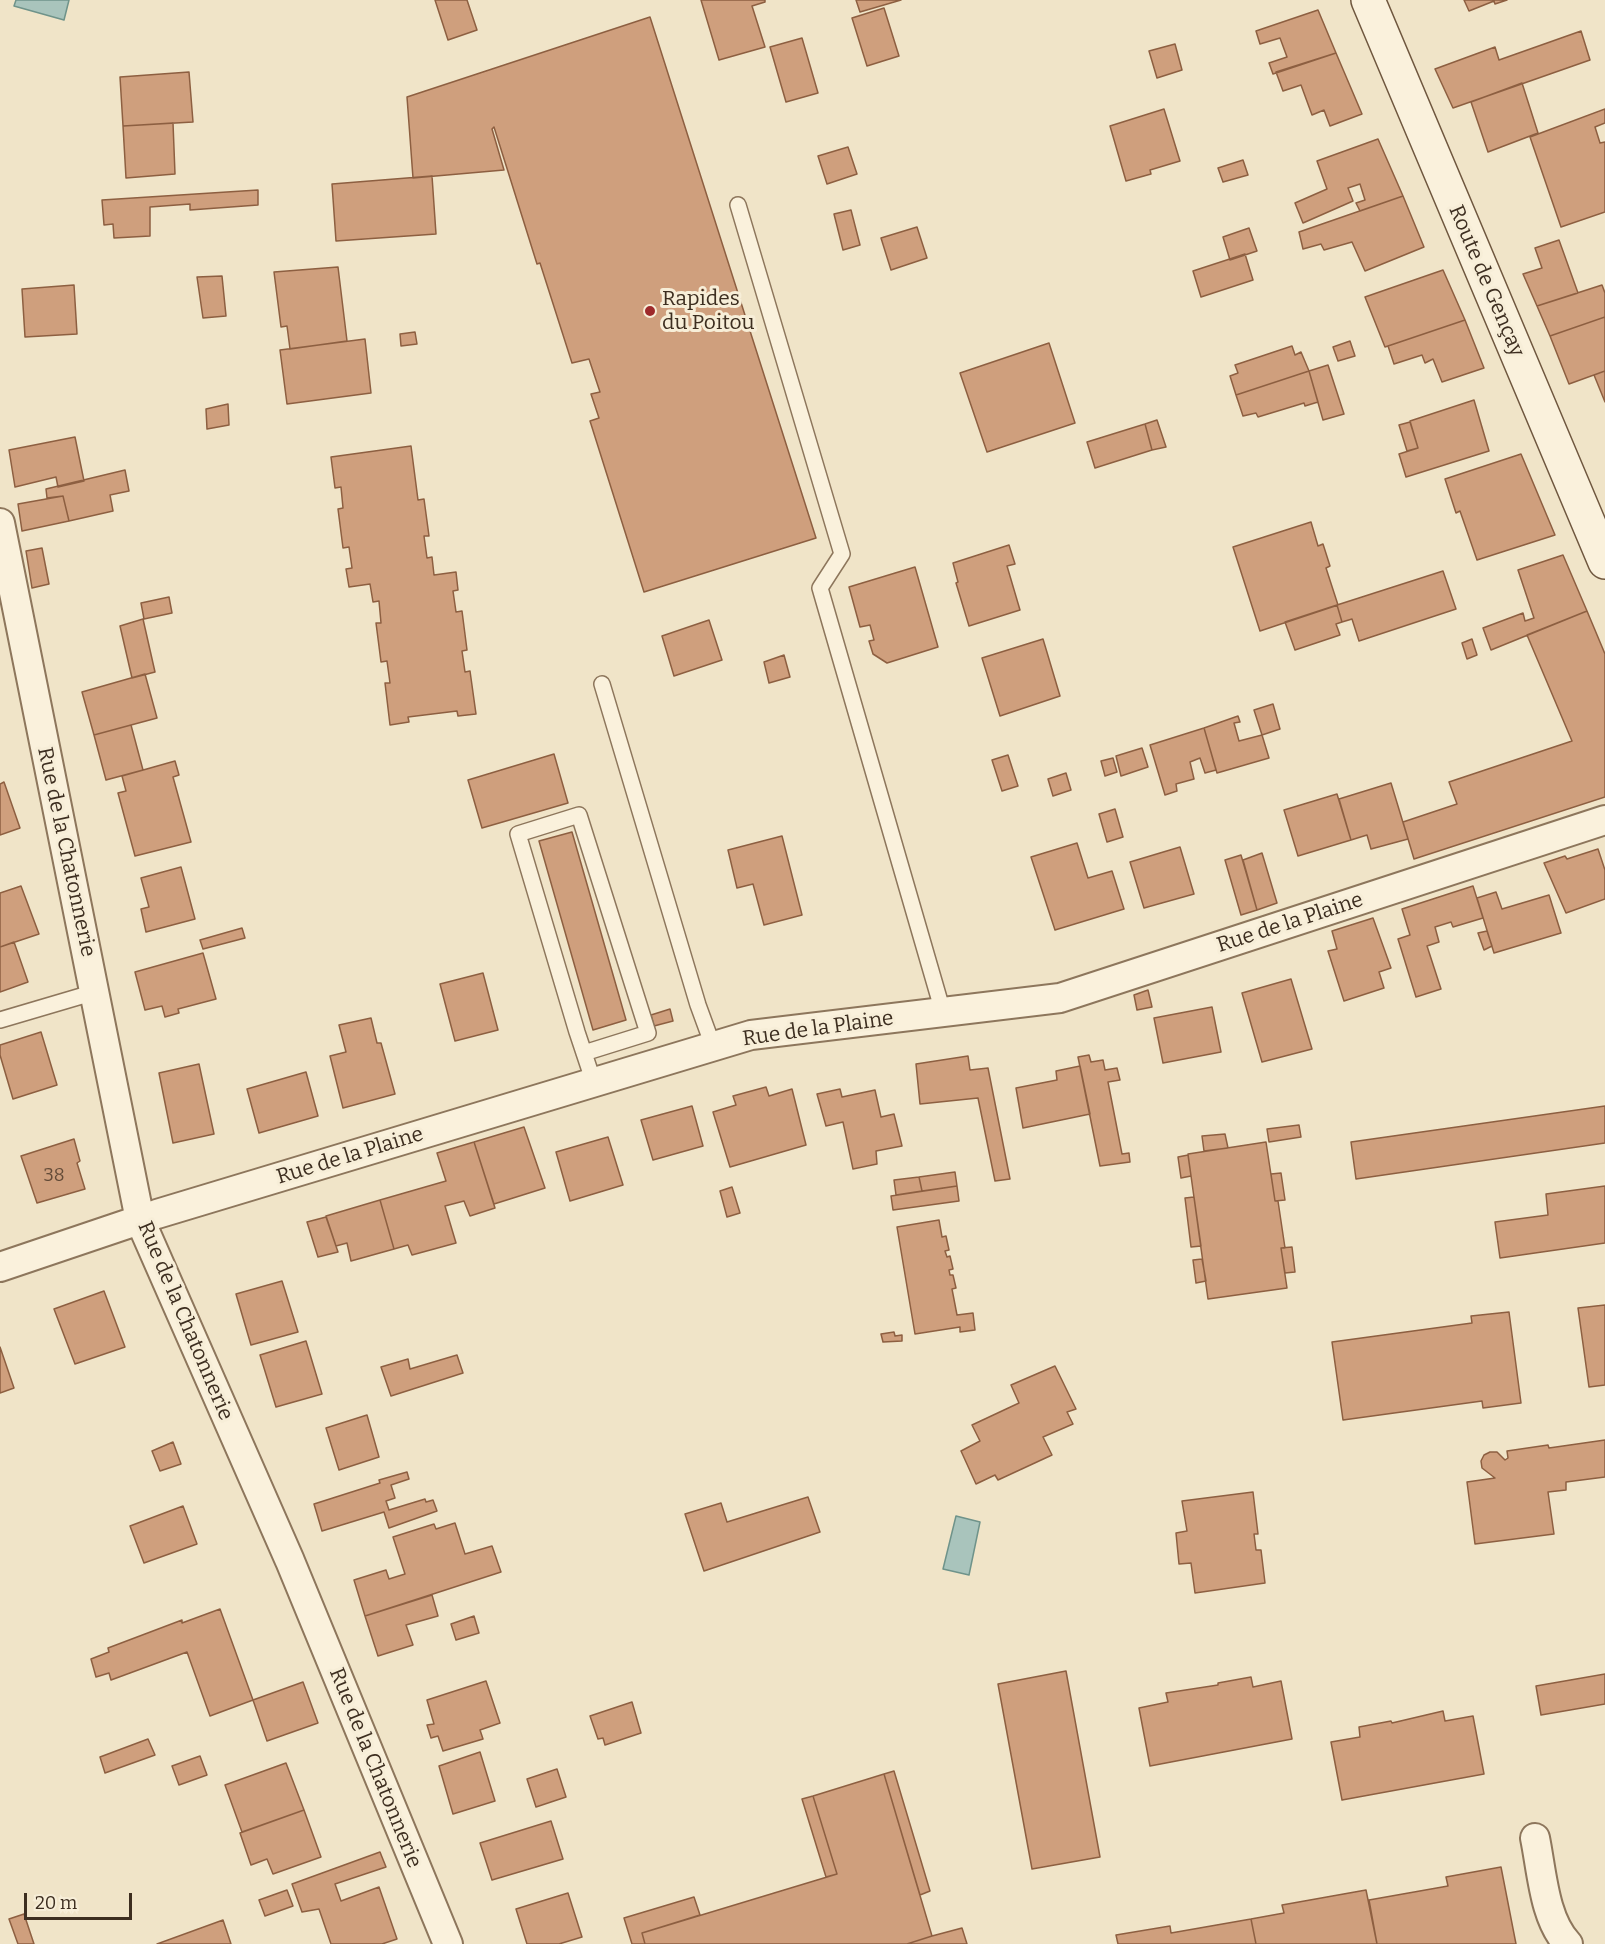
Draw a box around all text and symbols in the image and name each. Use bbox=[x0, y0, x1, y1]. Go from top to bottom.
street label: Route de Gençay bbox=[1443, 201, 1529, 361]
place label: Rapides du Poitou bbox=[662, 286, 755, 336]
marker: Rapides du Poitou bbox=[643, 304, 657, 318]
street label: Rue de la Chatonnerie bbox=[31, 745, 101, 959]
street label: Rue de la Plaine bbox=[1214, 887, 1366, 959]
street label: Rue de la Plaine bbox=[741, 1006, 895, 1052]
street label: Rue de la Plaine bbox=[273, 1122, 427, 1190]
house number: 38 bbox=[43, 1165, 65, 1187]
street label: Rue de la Chatonnerie bbox=[132, 1218, 238, 1424]
street label: Rue de la Chatonnerie bbox=[323, 1664, 427, 1872]
scale bar bbox=[27, 1881, 135, 1919]
text: 20 m bbox=[35, 1892, 77, 1914]

